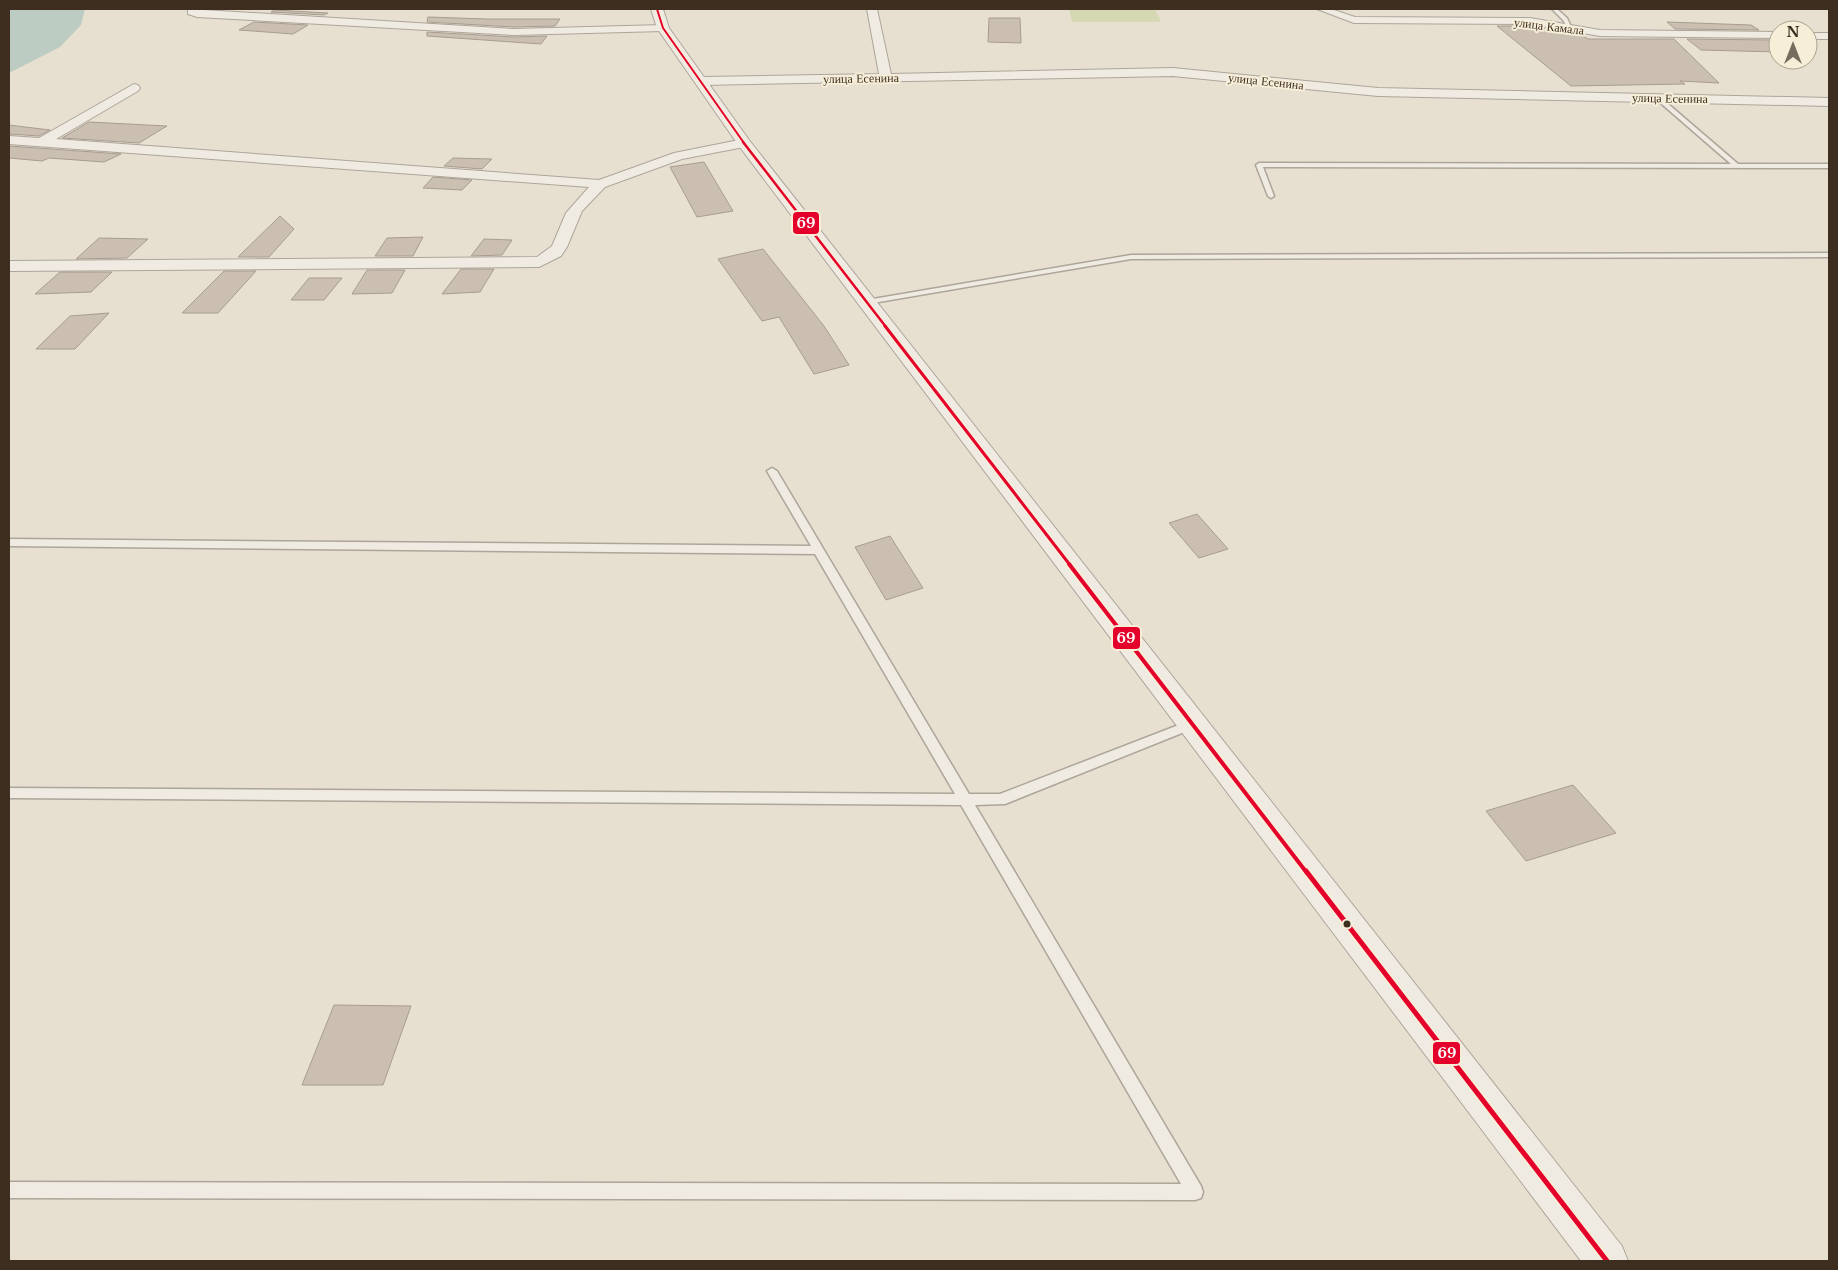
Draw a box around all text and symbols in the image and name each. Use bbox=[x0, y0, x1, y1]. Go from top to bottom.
street label: улица Камала bbox=[1513, 14, 1586, 38]
north arrow bbox=[1768, 20, 1818, 70]
text: N bbox=[1786, 23, 1800, 41]
street label: улица Есенина bbox=[823, 70, 900, 86]
street label: улица Есенина bbox=[1228, 70, 1305, 92]
street label: улица Есенина bbox=[1632, 90, 1709, 106]
line badge: 69 bbox=[792, 211, 820, 235]
text: 69 bbox=[797, 214, 815, 232]
line badge: 69 bbox=[1112, 626, 1141, 650]
text: 69 bbox=[1117, 629, 1135, 647]
unlabelled marker bbox=[1342, 919, 1352, 929]
line badge: 69 bbox=[1432, 1041, 1461, 1065]
text: 69 bbox=[1438, 1044, 1456, 1062]

